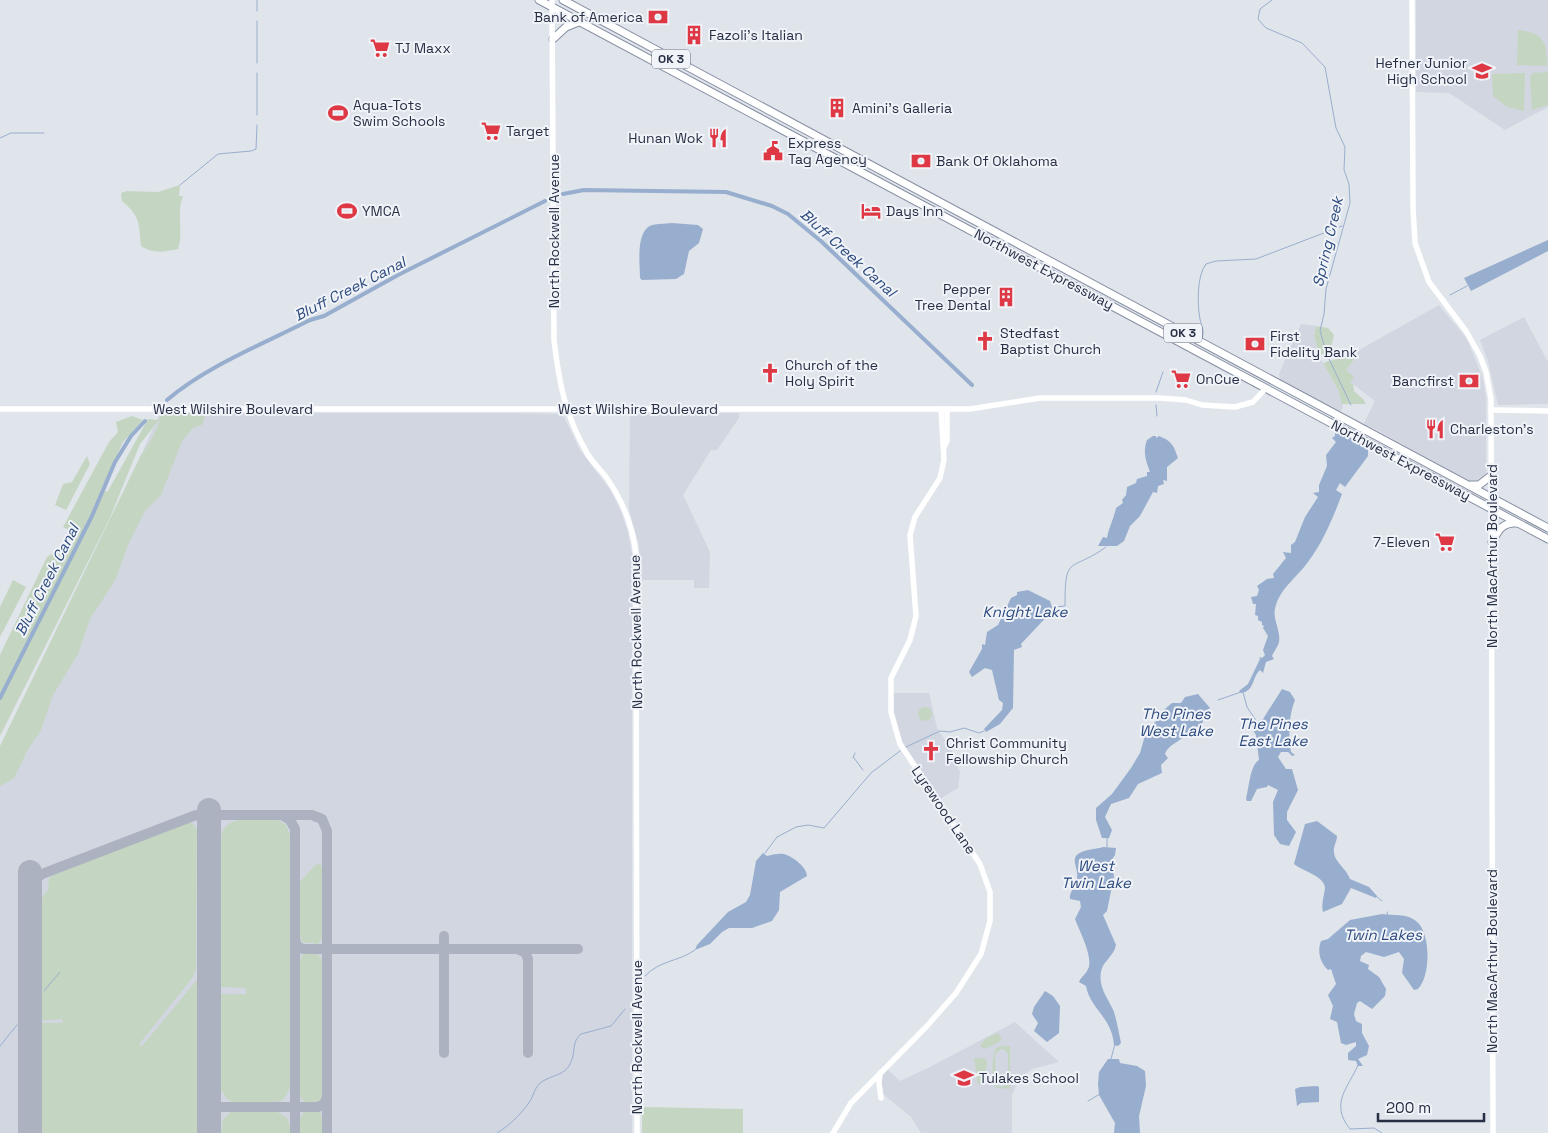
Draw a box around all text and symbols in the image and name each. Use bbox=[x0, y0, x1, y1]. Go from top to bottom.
bank icon: Bank of America bbox=[647, 6, 669, 28]
place label: Bank of America bbox=[534, 8, 643, 26]
building icon: Fazoli's Italian bbox=[683, 24, 705, 46]
place label: Fazoli's Italian bbox=[709, 26, 803, 44]
supermarket icon: TJ Maxx bbox=[369, 37, 391, 59]
place label: TJ Maxx bbox=[395, 39, 451, 57]
road number: OK 3 bbox=[652, 50, 690, 68]
place label: Hefner Junior High School bbox=[1375, 54, 1467, 88]
school or university icon: Hefner Junior High School bbox=[1471, 60, 1493, 82]
place label: Aqua-Tots Swim Schools bbox=[353, 96, 446, 130]
building icon: Amini's Galleria bbox=[826, 97, 848, 119]
place label: Amini's Galleria bbox=[852, 99, 952, 117]
sports icon: Aqua-Tots Swim Schools bbox=[327, 102, 349, 124]
supermarket icon: Target bbox=[480, 120, 502, 142]
place label: Target bbox=[506, 122, 550, 140]
restaurant icon: Hunan Wok bbox=[707, 127, 729, 149]
place label: Hunan Wok bbox=[628, 129, 703, 147]
place label: Express Tag Agency bbox=[788, 134, 867, 168]
public building icon: Express Tag Agency bbox=[762, 140, 784, 162]
bank icon: Bank Of Oklahoma bbox=[910, 150, 932, 172]
place label: Bank Of Oklahoma bbox=[936, 152, 1058, 170]
street label: North Rockwell Avenue bbox=[545, 154, 563, 308]
water label: Spring Creek bbox=[1308, 193, 1348, 289]
sports icon: YMCA bbox=[336, 200, 358, 222]
hotel icon: Days Inn bbox=[860, 200, 882, 222]
place label: YMCA bbox=[362, 202, 401, 220]
place label: Days Inn bbox=[886, 202, 943, 220]
water label: Bluff Creek Canal bbox=[796, 205, 902, 302]
street label: Northwest Expressway bbox=[971, 225, 1117, 313]
water label: Bluff Creek Canal bbox=[291, 251, 411, 325]
place label: Pepper Tree Dental bbox=[915, 280, 991, 314]
building icon: Pepper Tree Dental bbox=[995, 286, 1017, 308]
road number: OK 3 bbox=[1164, 323, 1202, 342]
place label: Stedfast Baptist Church bbox=[1000, 324, 1101, 358]
place label: First Fidelity Bank bbox=[1270, 327, 1358, 361]
church icon: Stedfast Baptist Church bbox=[974, 330, 996, 352]
bank icon: First Fidelity Bank bbox=[1244, 333, 1266, 355]
place label: Church of the Holy Spirit bbox=[785, 356, 878, 390]
church icon: Church of the Holy Spirit bbox=[759, 362, 781, 384]
supermarket icon: OnCue bbox=[1170, 368, 1192, 390]
place label: OnCue bbox=[1196, 370, 1240, 388]
bank icon: Bancfirst bbox=[1458, 370, 1480, 392]
place label: Bancfirst bbox=[1392, 372, 1454, 390]
street label: West Wilshire Boulevard bbox=[153, 400, 313, 418]
street label: West Wilshire Boulevard bbox=[558, 400, 718, 418]
street label: Northwest Expressway bbox=[1328, 416, 1474, 504]
restaurant icon: Charleston's bbox=[1424, 418, 1446, 440]
place label: Charleston's bbox=[1450, 420, 1534, 438]
street label: North MacArthur Boulevard bbox=[1483, 464, 1501, 648]
water label: Bluff Creek Canal bbox=[10, 519, 84, 639]
supermarket icon: 7-Eleven bbox=[1434, 531, 1456, 553]
place label: 7-Eleven bbox=[1373, 533, 1430, 551]
street label: North Rockwell Avenue bbox=[626, 555, 646, 709]
water label: Knight Lake bbox=[983, 602, 1068, 621]
water label: The Pines West Lake bbox=[1139, 704, 1214, 740]
water label: The Pines East Lake bbox=[1238, 714, 1309, 750]
place label: Christ Community Fellowship Church bbox=[946, 734, 1068, 768]
church icon: Christ Community Fellowship Church bbox=[920, 740, 942, 762]
street label: Lyrewood Lane bbox=[908, 762, 980, 858]
water label: West Twin Lake bbox=[1061, 856, 1132, 892]
street label: North MacArthur Boulevard bbox=[1483, 869, 1501, 1053]
water label: Twin Lakes bbox=[1344, 925, 1423, 944]
street label: North Rockwell Avenue bbox=[628, 960, 646, 1114]
school or university icon: Tulakes School bbox=[953, 1067, 975, 1089]
place label: Tulakes School bbox=[979, 1069, 1079, 1087]
scale bar bbox=[1378, 1090, 1484, 1122]
text: 200 m bbox=[1386, 1098, 1431, 1117]

